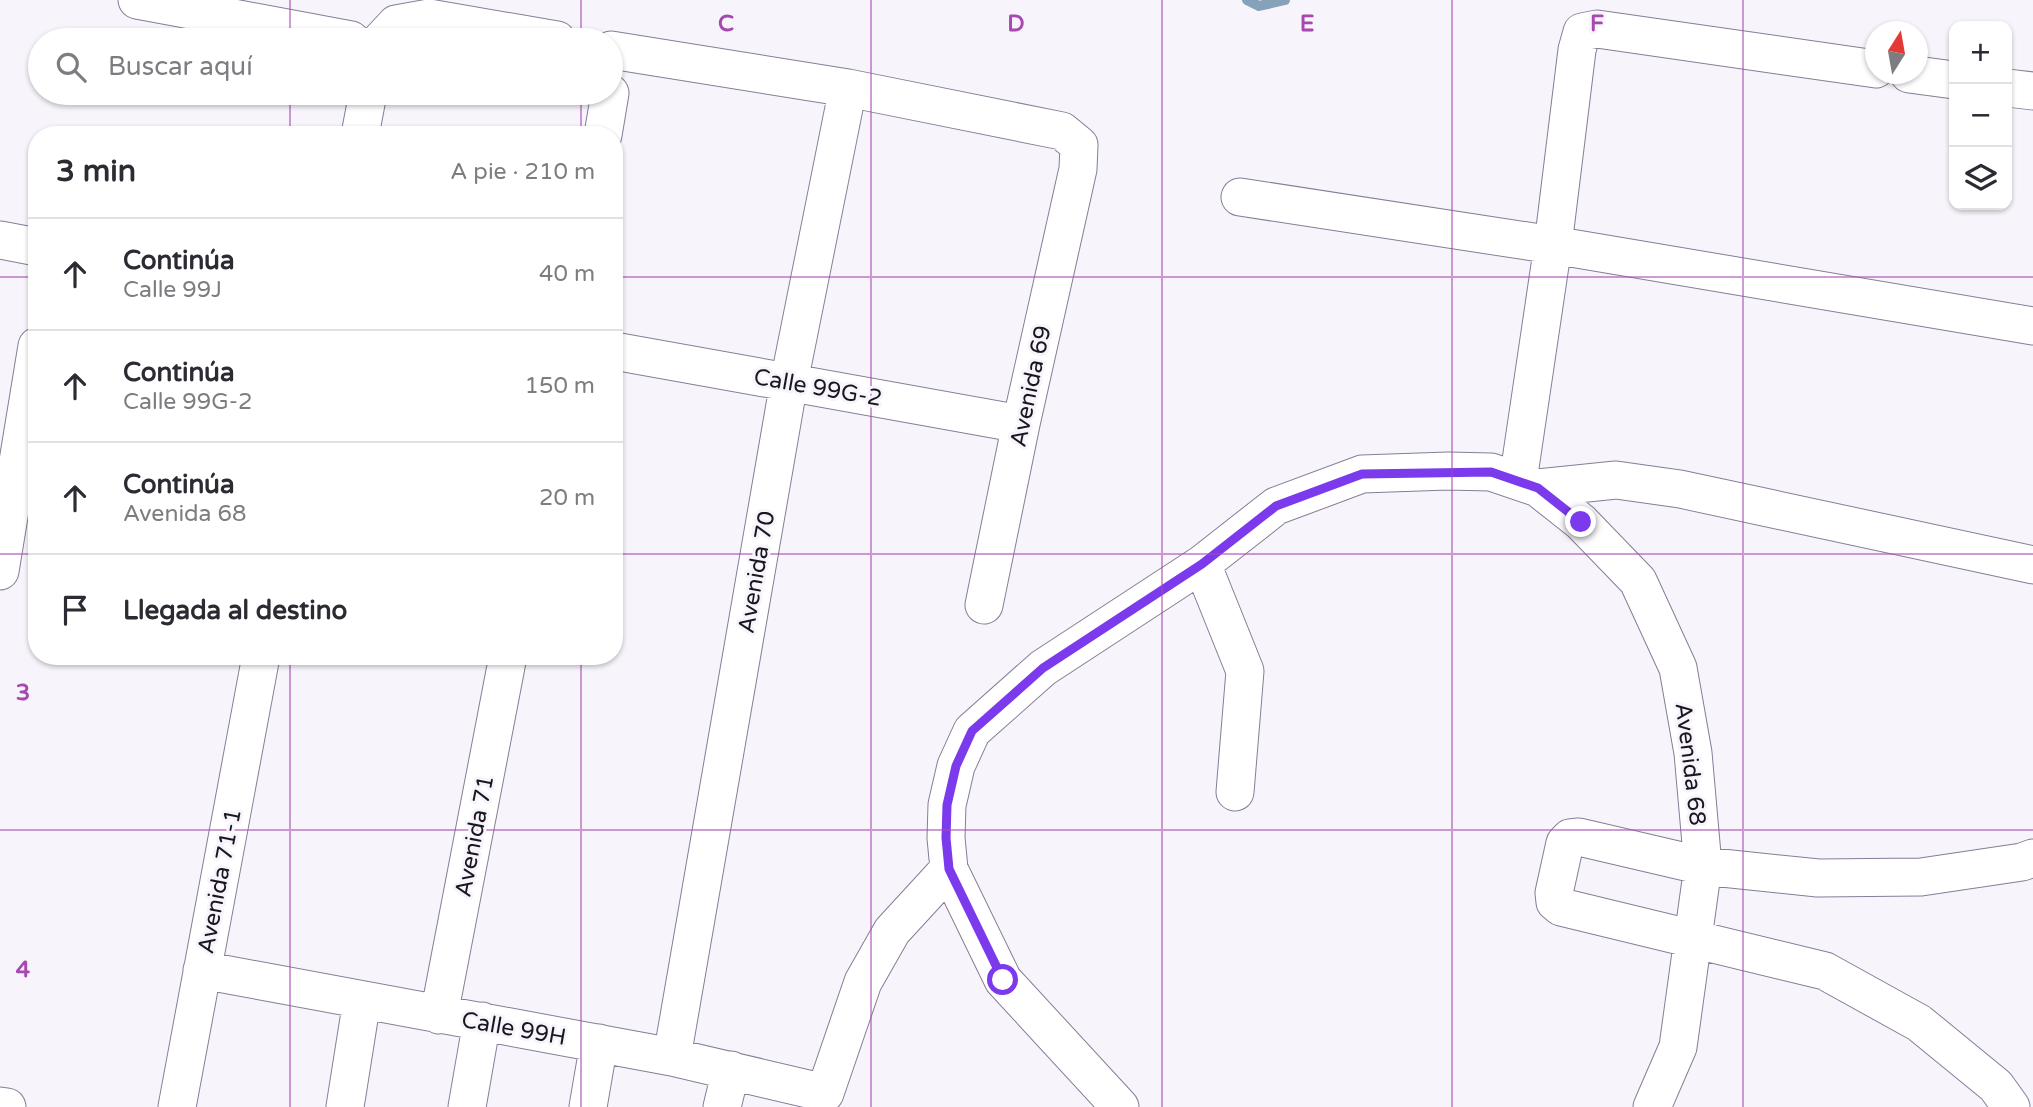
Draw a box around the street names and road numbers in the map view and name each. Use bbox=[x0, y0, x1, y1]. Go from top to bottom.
street label: Avenida 69 bbox=[1004, 323, 1058, 449]
street label: Calle 99G-2 bbox=[752, 363, 884, 413]
street label: Avenida 70 bbox=[732, 509, 781, 635]
street label: Avenida 68 bbox=[1669, 701, 1711, 827]
street label: Avenida 71 bbox=[449, 773, 500, 899]
street label: Avenida 71-1 bbox=[192, 806, 248, 956]
street label: Calle 99H bbox=[459, 1006, 568, 1052]

